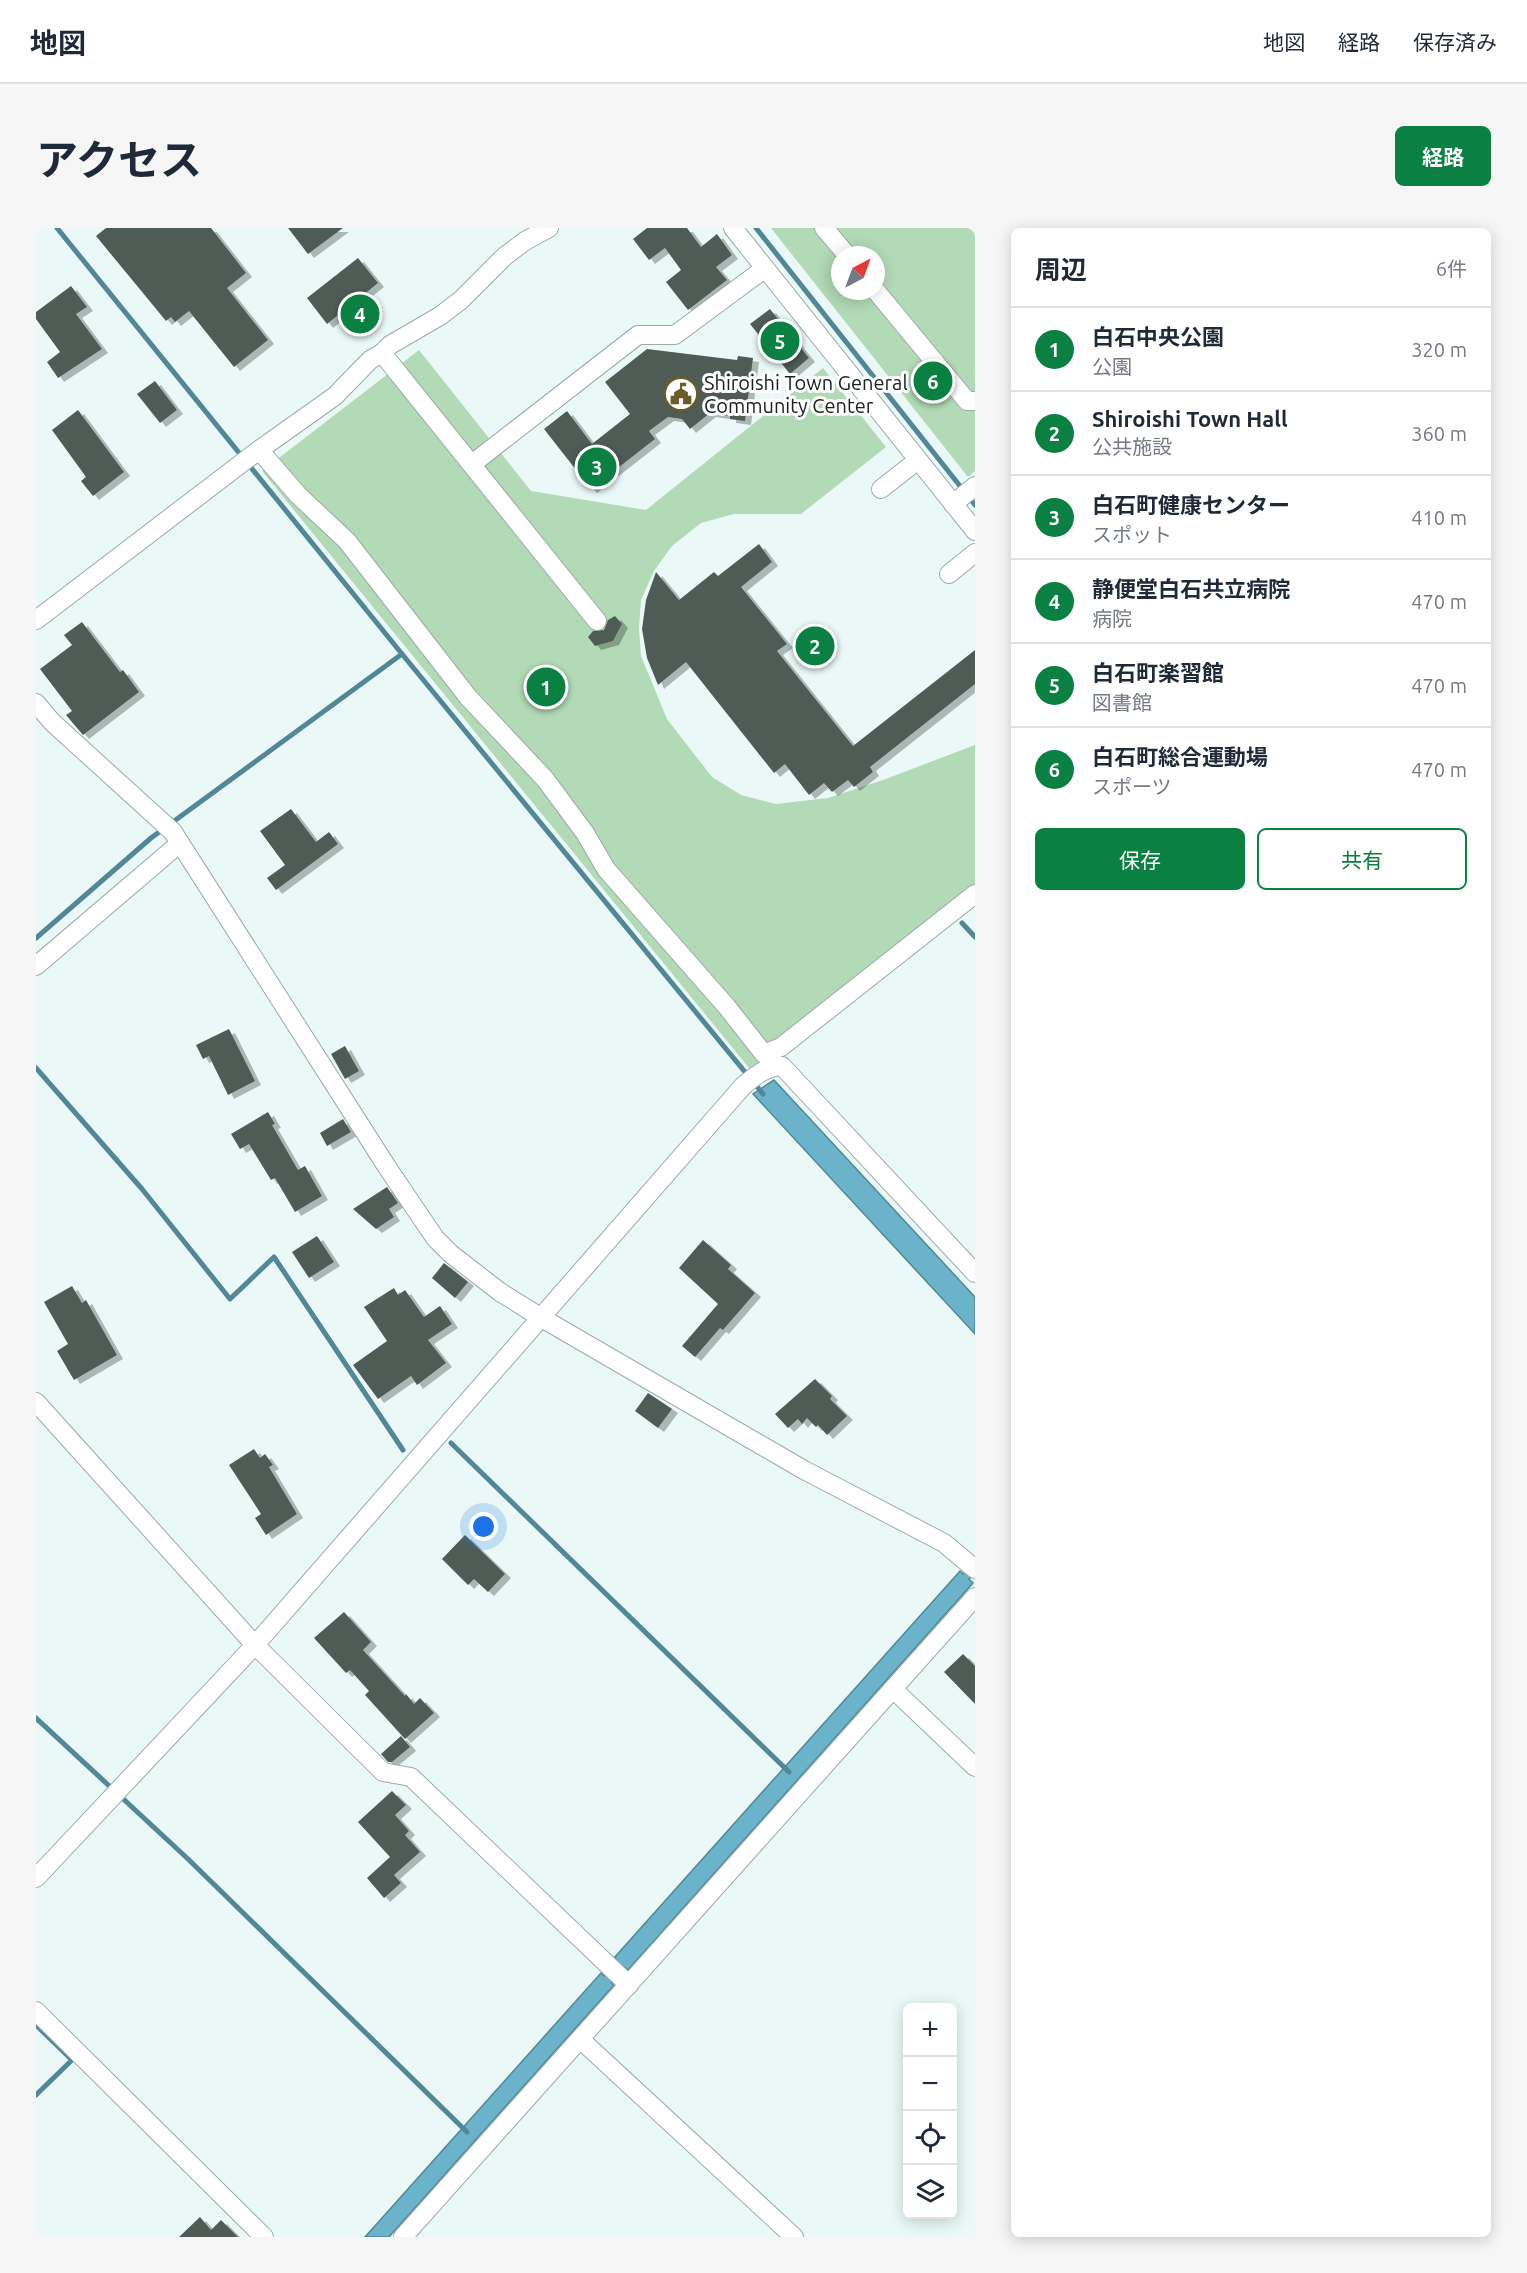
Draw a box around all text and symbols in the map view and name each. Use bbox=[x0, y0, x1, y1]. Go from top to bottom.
text: 地図 bbox=[30, 27, 86, 58]
text: 地図 bbox=[1263, 30, 1305, 54]
text: 経路 bbox=[1338, 30, 1380, 54]
text: 保存済み bbox=[1413, 30, 1497, 54]
button: 経路 bbox=[1395, 126, 1491, 186]
text: アクセス bbox=[36, 136, 202, 183]
north arrow bbox=[831, 246, 885, 300]
text: 周辺 bbox=[1035, 255, 1087, 284]
text: 6件 bbox=[1436, 257, 1467, 280]
pin: 4 bbox=[340, 292, 380, 337]
pin: 5 bbox=[760, 318, 800, 364]
text: 白石中央公園 bbox=[1092, 324, 1224, 349]
text: 1 bbox=[1049, 338, 1060, 361]
text: 320 m bbox=[1411, 338, 1467, 361]
text: 公園 bbox=[1092, 355, 1132, 378]
pin: 6 bbox=[914, 358, 952, 404]
place label: Shiroishi Town General Community Center bbox=[704, 371, 908, 417]
public building icon: Shiroishi Town General Community Center bbox=[663, 376, 699, 412]
text: Shiroishi Town Hall bbox=[1092, 406, 1288, 431]
text: 2 bbox=[1049, 422, 1060, 445]
text: 360 m bbox=[1411, 422, 1467, 445]
text: 公共施設 bbox=[1092, 435, 1172, 458]
pin: 3 bbox=[578, 444, 616, 490]
text: 白石町健康センター bbox=[1092, 492, 1290, 517]
text: 3 bbox=[1049, 506, 1060, 529]
text: 410 m bbox=[1411, 506, 1467, 529]
text: スポット bbox=[1092, 523, 1172, 546]
text: 静便堂白石共立病院 bbox=[1092, 576, 1290, 601]
text: 4 bbox=[1049, 590, 1060, 613]
text: 470 m bbox=[1411, 590, 1467, 613]
text: 病院 bbox=[1092, 607, 1132, 630]
pin: 2 bbox=[796, 624, 834, 668]
text: 白石町楽習館 bbox=[1092, 660, 1224, 685]
pin: 1 bbox=[526, 664, 566, 710]
text: 5 bbox=[1049, 674, 1060, 697]
text: 470 m bbox=[1411, 674, 1467, 697]
text: 図書館 bbox=[1092, 691, 1152, 714]
text: 白石町総合運動場 bbox=[1092, 744, 1268, 769]
text: 6 bbox=[1049, 758, 1060, 781]
text: 470 m bbox=[1411, 758, 1467, 781]
text: スポーツ bbox=[1092, 775, 1172, 798]
button: 保存 bbox=[1035, 828, 1245, 890]
button: 共有 bbox=[1257, 828, 1467, 890]
your location bbox=[469, 1512, 498, 1541]
map controls bbox=[903, 2003, 957, 2219]
button: + bbox=[903, 2003, 957, 2057]
button: − bbox=[903, 2057, 957, 2111]
button: locate bbox=[903, 2111, 957, 2165]
button: layers bbox=[903, 2165, 957, 2219]

